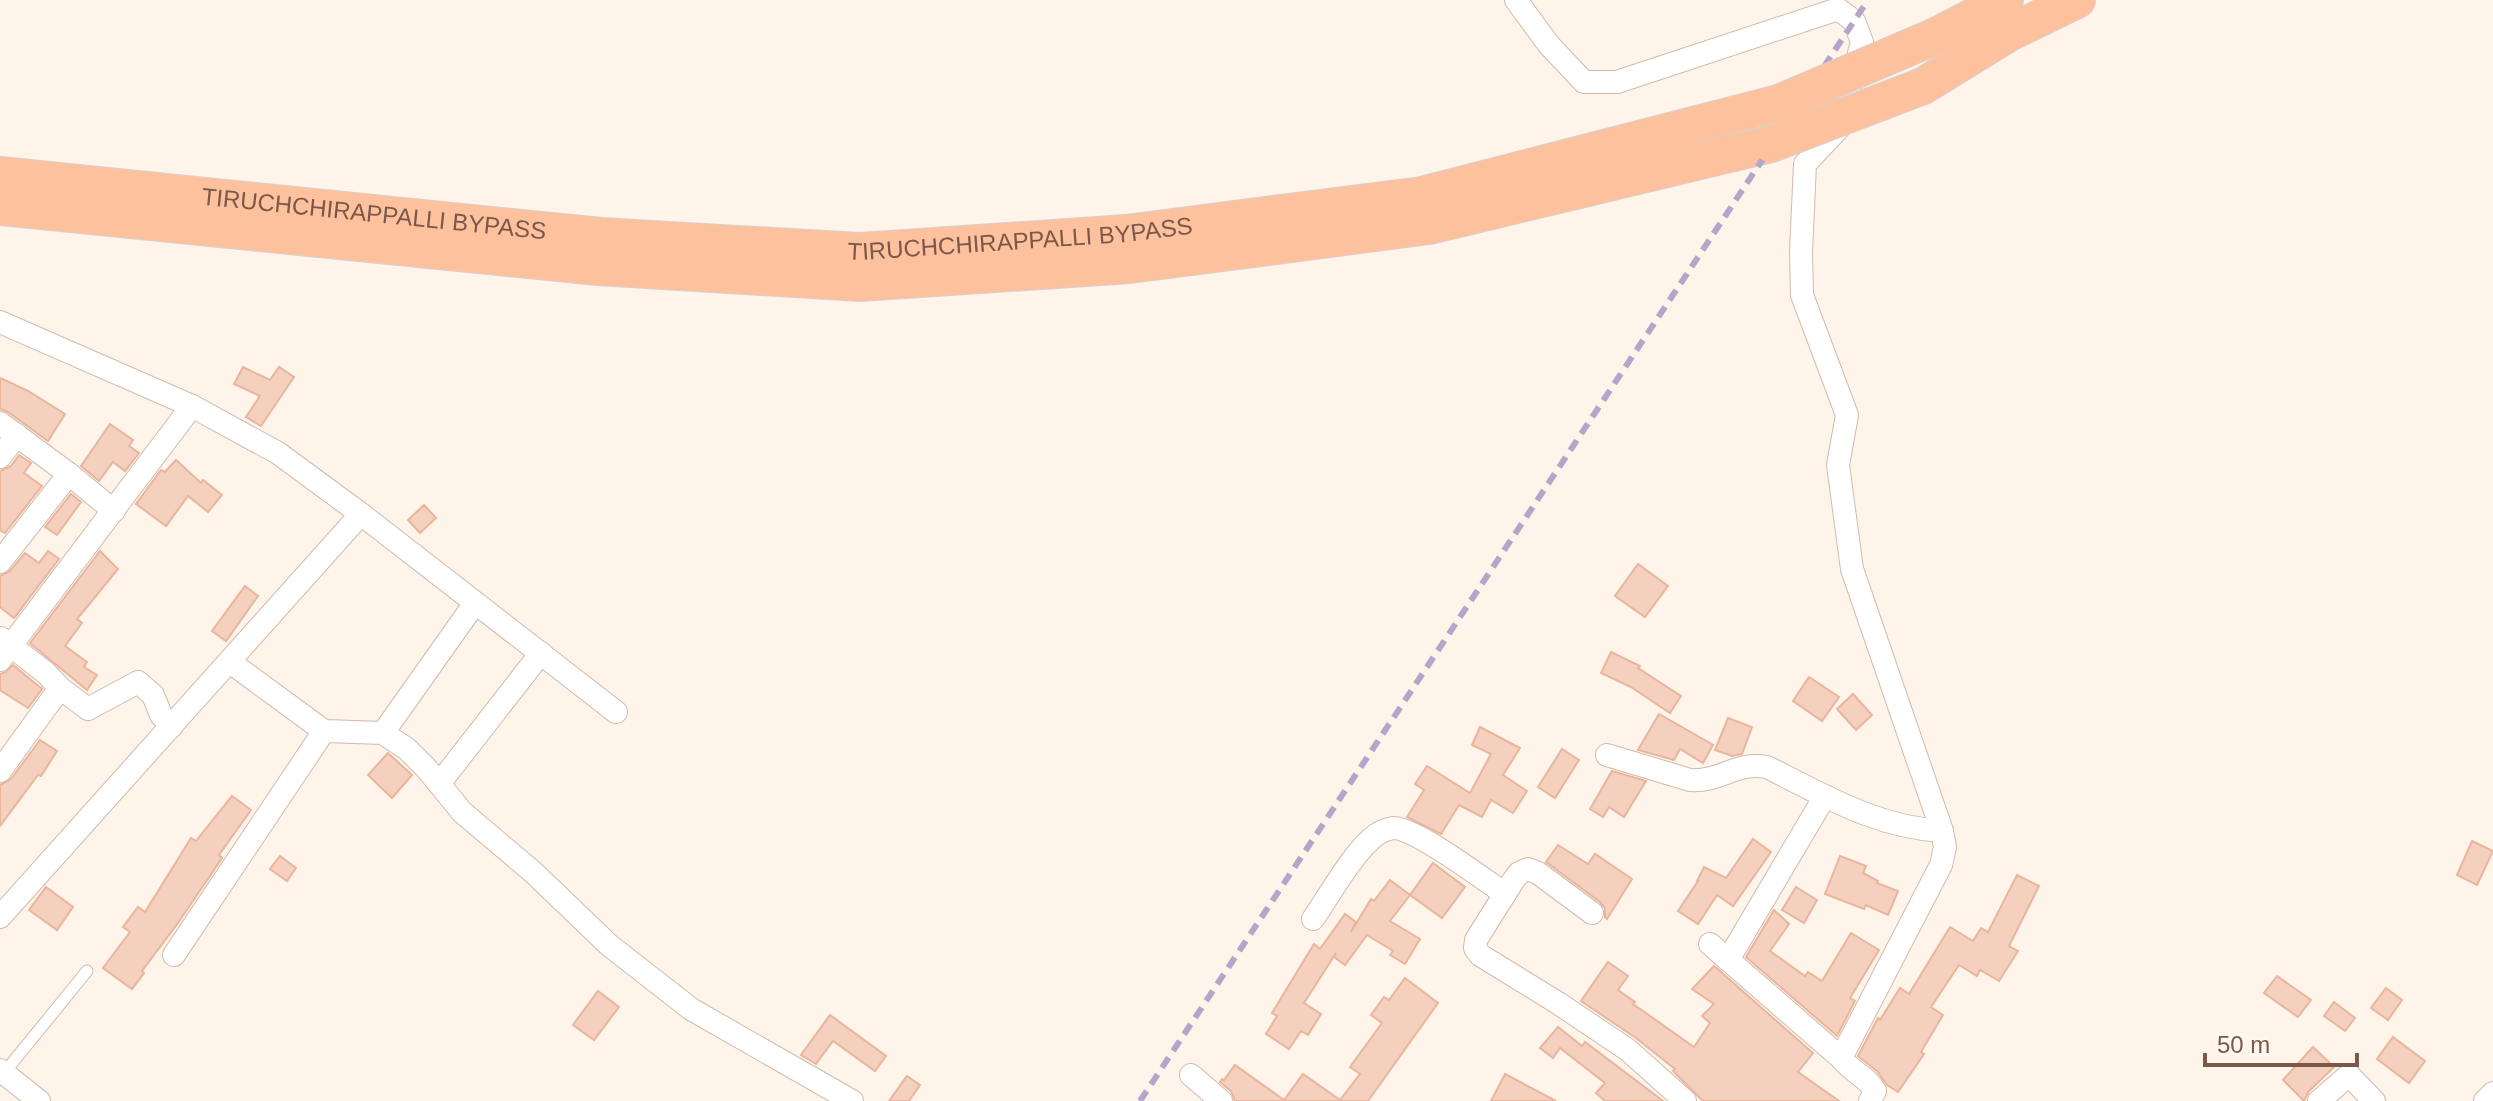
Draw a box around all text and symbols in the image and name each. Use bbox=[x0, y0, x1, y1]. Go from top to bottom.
street label: TIRUCHCHIRAPPALLI BYPASS bbox=[201, 182, 548, 244]
street label: TIRUCHCHIRAPPALLI BYPASS bbox=[847, 211, 1194, 265]
scale bar bbox=[2205, 1017, 2357, 1067]
text: 50 m bbox=[2217, 1031, 2270, 1058]

